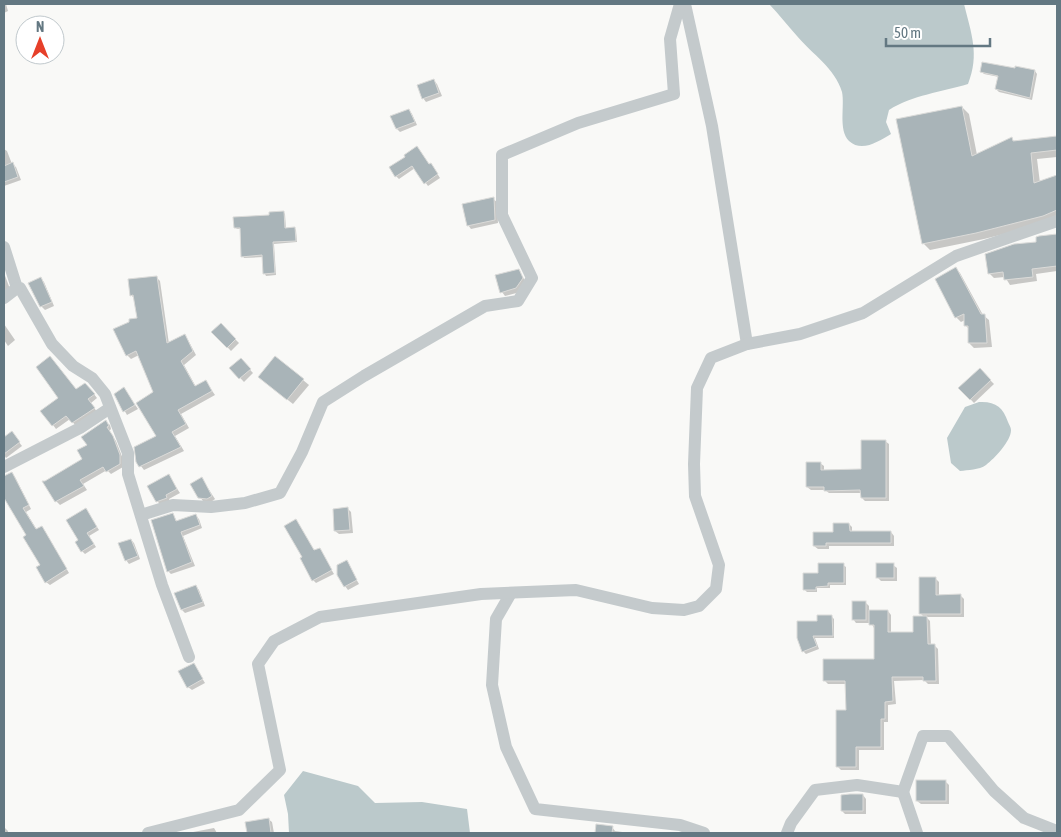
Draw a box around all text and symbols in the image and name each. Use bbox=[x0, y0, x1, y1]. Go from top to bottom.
north arrow bbox=[15, 15, 65, 65]
scale bar bbox=[886, 15, 990, 47]
text: N bbox=[36, 19, 44, 35]
text: 50 m bbox=[894, 24, 921, 41]

